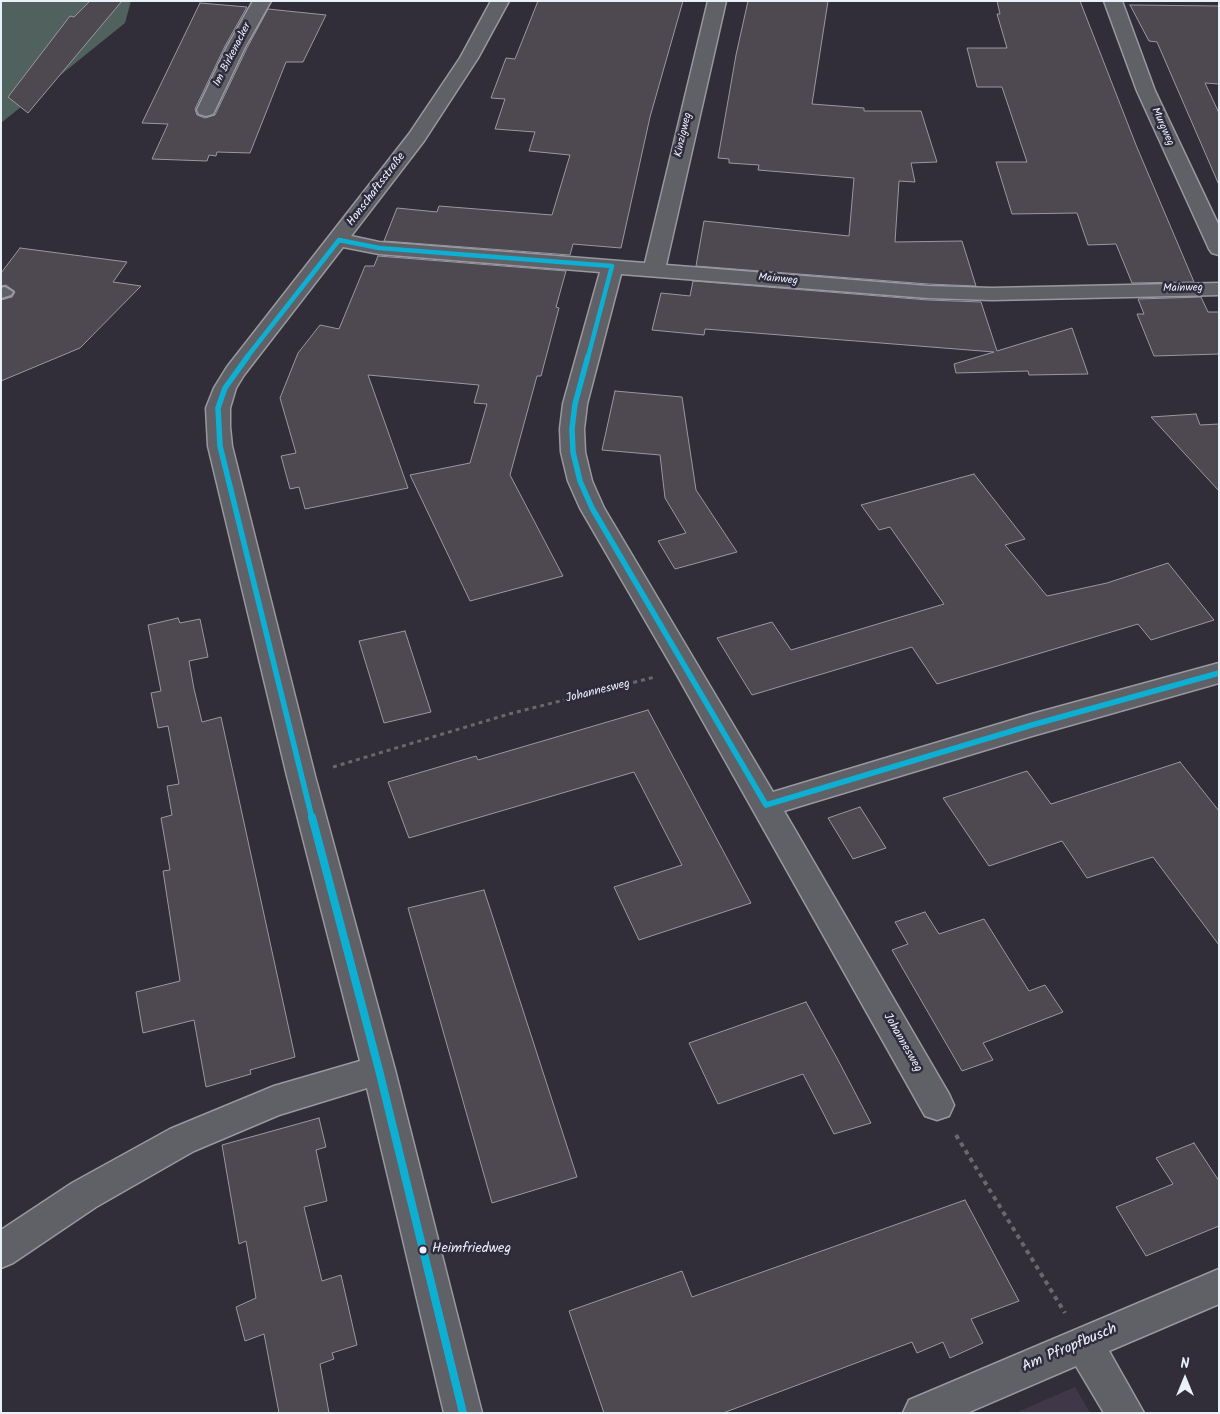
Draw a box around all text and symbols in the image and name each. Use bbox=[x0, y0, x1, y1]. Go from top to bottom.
street label: Im Birkenacker bbox=[211, 21, 255, 89]
street label: Murgweg bbox=[1148, 106, 1176, 148]
street label: Kinzigweg bbox=[672, 111, 696, 159]
street label: Honschaftsstraße bbox=[345, 150, 409, 230]
street label: Mainweg bbox=[758, 272, 798, 288]
street label: Mainweg bbox=[1163, 282, 1203, 296]
street label: Johannesweg bbox=[564, 677, 632, 707]
street label: Johannesweg bbox=[879, 1011, 925, 1075]
place label: Heimfriedweg bbox=[432, 1242, 511, 1258]
marker: Heimfriedweg bbox=[418, 1245, 428, 1255]
street label: Am Pfropfbusch bbox=[1020, 1321, 1120, 1377]
text: N bbox=[1181, 1353, 1189, 1375]
north arrow bbox=[1160, 1354, 1210, 1404]

